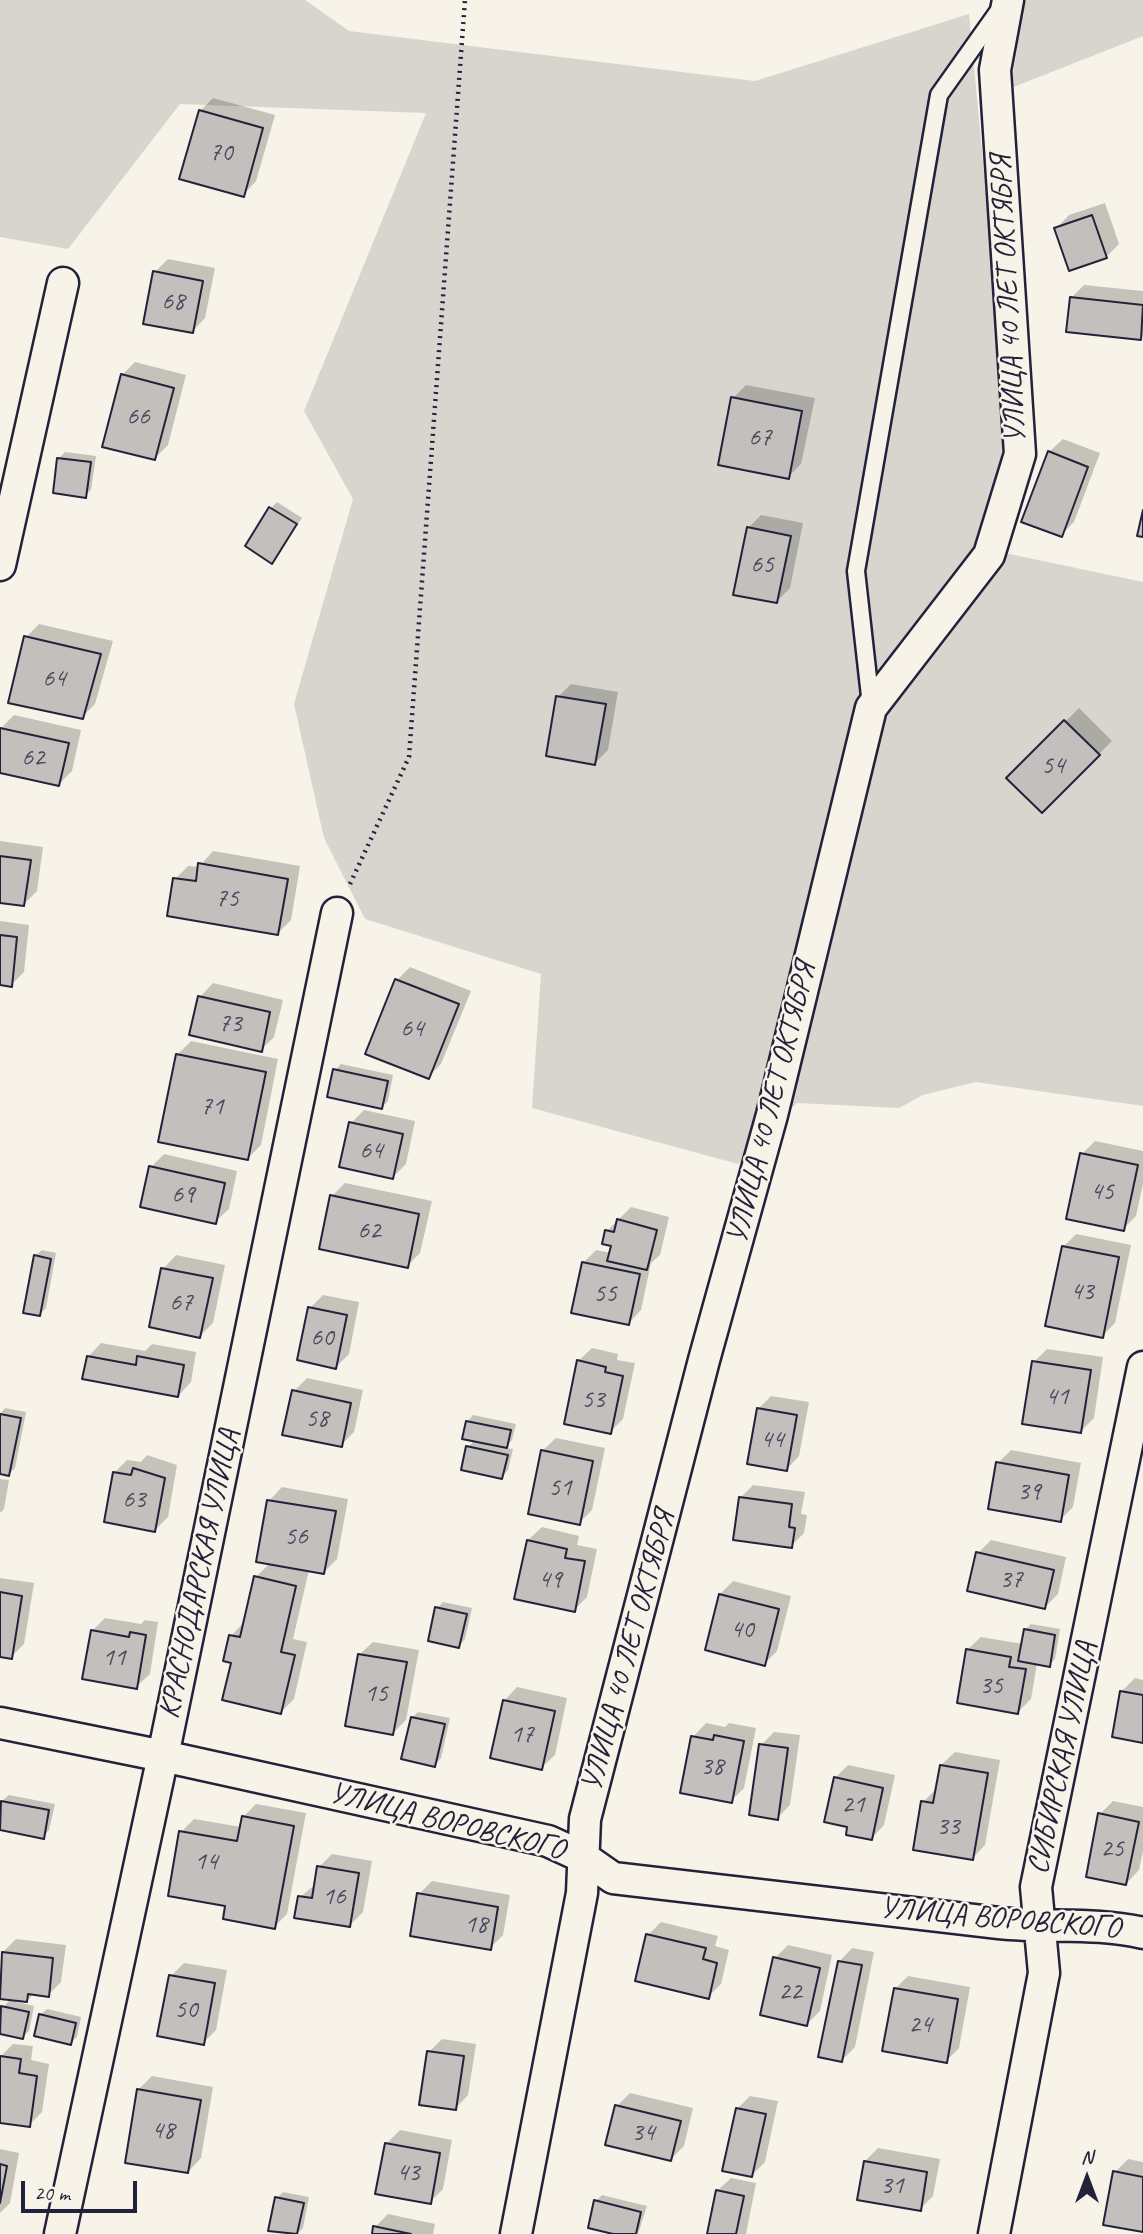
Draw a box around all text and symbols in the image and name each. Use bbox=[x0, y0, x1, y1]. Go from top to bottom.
house number: 70 bbox=[209, 137, 233, 169]
street label: УЛИЦА 40 ЛЕТ ОКТЯБРЯ bbox=[983, 154, 1035, 444]
house number: 68 bbox=[161, 286, 185, 318]
house number: 66 bbox=[126, 401, 150, 433]
house number: 67 bbox=[748, 422, 772, 454]
house number: 65 bbox=[750, 549, 774, 581]
house number: 64 bbox=[42, 663, 66, 695]
house number: 62 bbox=[21, 742, 45, 774]
house number: 54 bbox=[1041, 750, 1065, 782]
house number: 75 bbox=[215, 883, 239, 915]
street label: УЛИЦА 40 ЛЕТ ОКТЯБРЯ bbox=[720, 959, 824, 1247]
house number: 73 bbox=[218, 1008, 242, 1040]
house number: 64 bbox=[400, 1013, 424, 1045]
house number: 71 bbox=[200, 1091, 224, 1123]
house number: 64 bbox=[359, 1135, 383, 1167]
house number: 45 bbox=[1090, 1176, 1114, 1208]
house number: 69 bbox=[171, 1179, 195, 1211]
house number: 62 bbox=[357, 1215, 381, 1247]
house number: 43 bbox=[1070, 1276, 1094, 1308]
house number: 55 bbox=[593, 1278, 617, 1310]
house number: 67 bbox=[169, 1287, 193, 1319]
house number: 60 bbox=[310, 1322, 334, 1354]
house number: 41 bbox=[1045, 1381, 1069, 1413]
house number: 53 bbox=[581, 1384, 605, 1416]
house number: 58 bbox=[305, 1403, 329, 1435]
house number: 44 bbox=[760, 1424, 784, 1456]
street label: КРАСНОДАРСКАЯ УЛИЦА bbox=[152, 1426, 248, 1722]
house number: 51 bbox=[548, 1472, 572, 1504]
house number: 39 bbox=[1017, 1476, 1041, 1508]
house number: 63 bbox=[122, 1484, 146, 1516]
street label: УЛИЦА 40 ЛЕТ ОКТЯБРЯ bbox=[574, 1507, 684, 1795]
house number: 56 bbox=[284, 1521, 308, 1553]
house number: 49 bbox=[538, 1564, 562, 1596]
house number: 37 bbox=[999, 1564, 1023, 1596]
house number: 40 bbox=[730, 1614, 754, 1646]
street label: СИБИРСКАЯ УЛИЦА bbox=[1021, 1639, 1105, 1877]
house number: 11 bbox=[102, 1642, 126, 1674]
house number: 35 bbox=[979, 1670, 1003, 1702]
house number: 15 bbox=[364, 1678, 388, 1710]
house number: 17 bbox=[510, 1719, 534, 1751]
house number: 38 bbox=[700, 1751, 724, 1783]
street label: УЛИЦА ВОРОВСКОГО bbox=[326, 1775, 568, 1869]
house number: 21 bbox=[841, 1789, 865, 1821]
house number: 33 bbox=[936, 1811, 960, 1843]
house number: 25 bbox=[1100, 1833, 1124, 1865]
house number: 14 bbox=[194, 1846, 218, 1878]
house number: 16 bbox=[322, 1881, 346, 1913]
street label: УЛИЦА ВОРОВСКОГО bbox=[878, 1891, 1122, 1947]
house number: 18 bbox=[464, 1909, 488, 1941]
house number: 22 bbox=[778, 1976, 802, 2008]
house number: 50 bbox=[174, 1994, 198, 2026]
house number: 24 bbox=[908, 2009, 932, 2041]
house number: 48 bbox=[151, 2115, 175, 2147]
house number: 34 bbox=[631, 2117, 655, 2149]
north arrow bbox=[1052, 2143, 1122, 2213]
text: N bbox=[1081, 2145, 1093, 2169]
house number: 43 bbox=[396, 2157, 420, 2189]
scale bar bbox=[24, 2168, 140, 2212]
house number: 31 bbox=[880, 2170, 904, 2202]
text: 20 m bbox=[34, 2180, 70, 2206]

